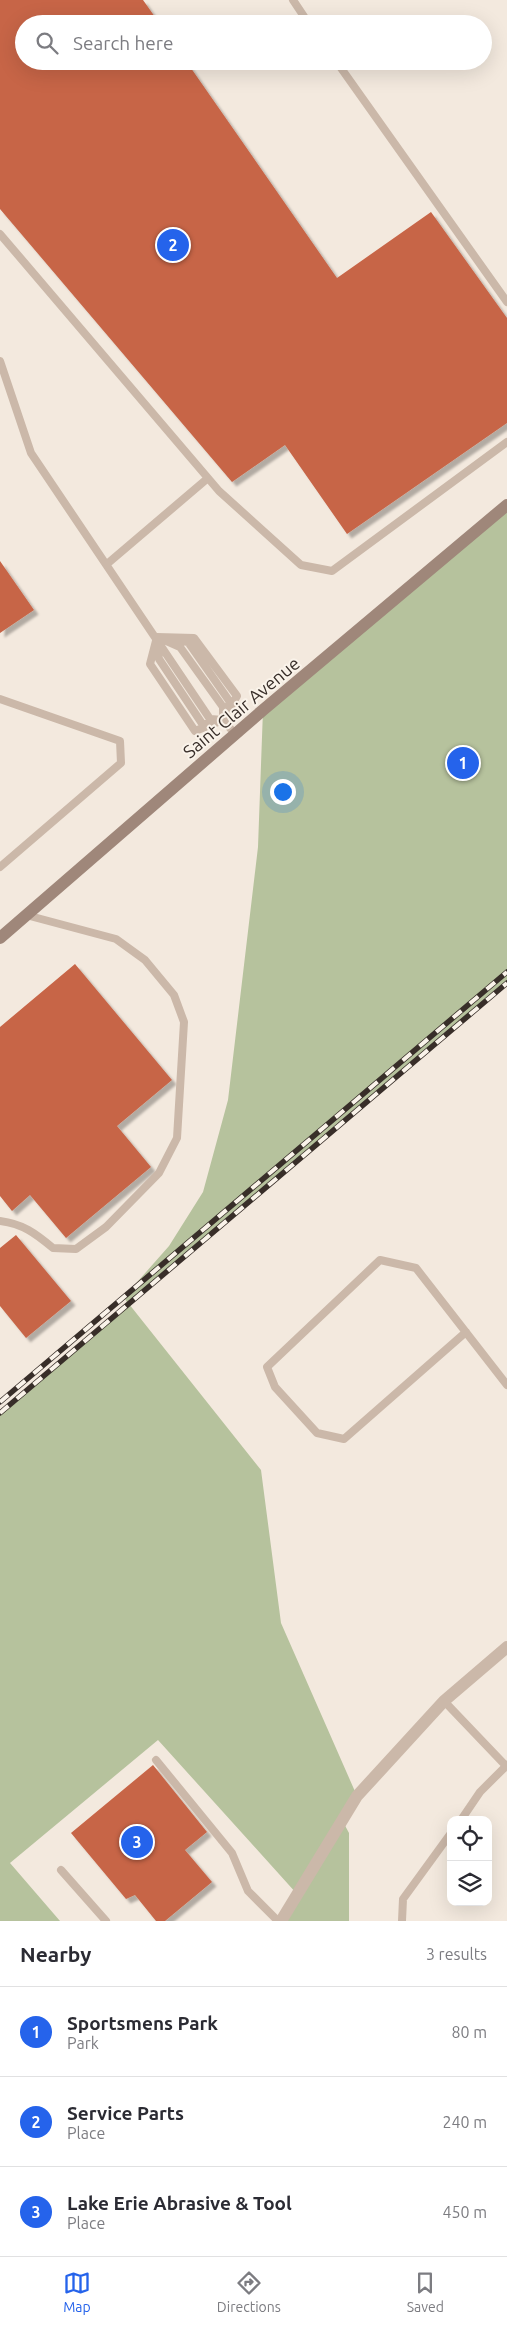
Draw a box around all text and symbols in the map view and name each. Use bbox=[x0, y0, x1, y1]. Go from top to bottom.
search box bbox=[15, 15, 492, 70]
icon: search bbox=[33, 29, 61, 57]
text: Search here bbox=[73, 32, 173, 54]
pin: 2 bbox=[157, 226, 189, 264]
street label: Saint Clair Avenue bbox=[179, 653, 303, 761]
pin: 1 bbox=[447, 744, 479, 782]
your location bbox=[270, 779, 296, 805]
map controls bbox=[447, 1816, 492, 1906]
button: locate bbox=[447, 1816, 492, 1861]
pin: 3 bbox=[121, 1823, 153, 1861]
button: layers bbox=[447, 1861, 492, 1906]
text: Nearby bbox=[20, 1942, 91, 1966]
text: 3 results bbox=[426, 1945, 487, 1963]
text: Sportsmens Park bbox=[67, 2012, 218, 2034]
text: 1 bbox=[31, 2023, 41, 2041]
text: 80 m bbox=[451, 2023, 487, 2041]
text: Park bbox=[67, 2034, 99, 2052]
text: Service Parts bbox=[67, 2102, 184, 2124]
text: 2 bbox=[31, 2113, 41, 2131]
text: 240 m bbox=[442, 2113, 487, 2131]
text: Place bbox=[67, 2124, 105, 2142]
text: Lake Erie Abrasive & Tool bbox=[67, 2192, 292, 2214]
text: 3 bbox=[31, 2203, 41, 2221]
text: 450 m bbox=[442, 2203, 487, 2221]
text: Place bbox=[67, 2214, 105, 2232]
tab: Map bbox=[63, 2269, 91, 2315]
tab: Directions bbox=[217, 2269, 281, 2315]
tab: Saved bbox=[407, 2269, 444, 2315]

